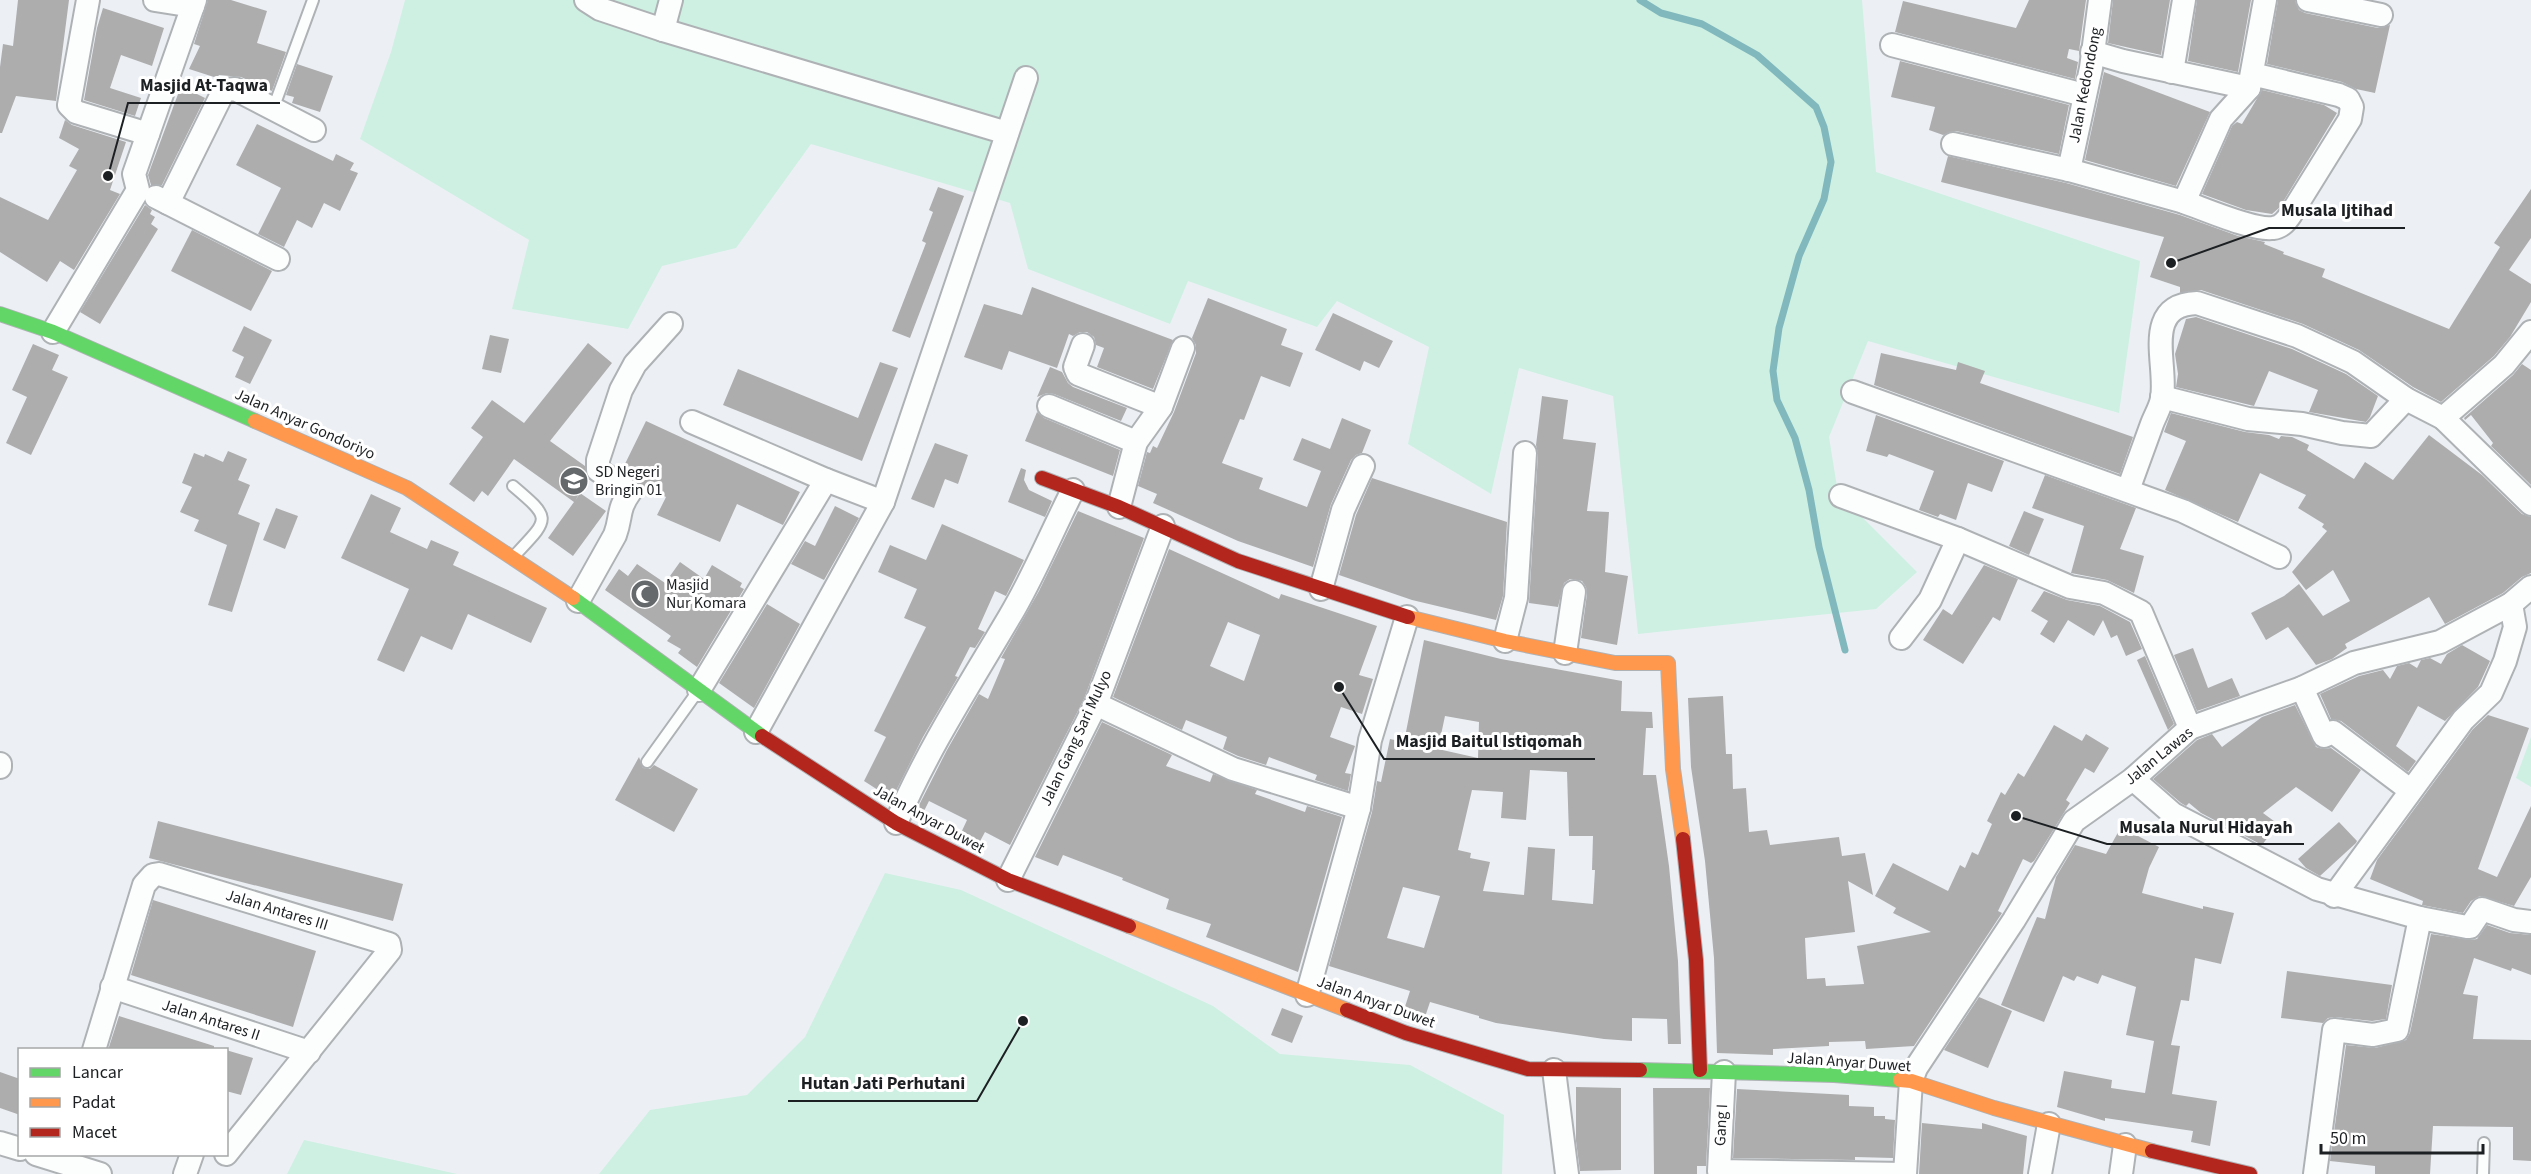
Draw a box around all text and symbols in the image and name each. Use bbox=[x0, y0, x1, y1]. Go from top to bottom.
street label: Jalan Kedondong bbox=[2063, 25, 2107, 145]
callout: Masjid At-Taqwa bbox=[128, 67, 280, 103]
text: Masjid At-Taqwa bbox=[140, 73, 268, 98]
callout: Musala Ijtihad bbox=[2269, 192, 2405, 228]
text: Musala Ijtihad bbox=[2281, 198, 2393, 223]
street label: Jalan Anyar Gondoriyo bbox=[231, 383, 379, 465]
place label: SD Negeri Bringin 01 bbox=[595, 461, 663, 501]
school or university icon: SD Negeri Bringin 01 bbox=[558, 465, 590, 497]
place label: Masjid Nur Komara bbox=[666, 574, 746, 614]
mosque icon: Masjid Nur Komara bbox=[629, 578, 661, 610]
street label: Jalan Gang Sari Mulyo bbox=[1035, 666, 1117, 810]
street label: Jalan Lawas bbox=[2120, 722, 2198, 790]
callout: Masjid Baitul Istiqomah bbox=[1384, 723, 1595, 759]
text: Masjid Baitul Istiqomah bbox=[1396, 729, 1582, 754]
street label: Jalan Anyar Duwet bbox=[869, 779, 989, 859]
callout: Musala Nurul Hidayah bbox=[2107, 808, 2304, 844]
text: Musala Nurul Hidayah bbox=[2119, 815, 2293, 840]
street label: Jalan Antares III bbox=[223, 884, 331, 936]
street label: Jalan Anyar Duwet bbox=[1314, 970, 1439, 1034]
street label: Jalan Antares II bbox=[159, 994, 263, 1046]
street label: Jalan Anyar Duwet bbox=[1786, 1047, 1912, 1077]
legend bbox=[18, 1048, 228, 1156]
text: Lancar bbox=[72, 1060, 124, 1085]
callout: Hutan Jati Perhutani bbox=[788, 1065, 977, 1101]
text: Hutan Jati Perhutani bbox=[801, 1071, 965, 1096]
text: Padat bbox=[72, 1090, 115, 1115]
street label: Gang I bbox=[1709, 1103, 1733, 1147]
scale bar bbox=[2321, 1117, 2483, 1155]
text: Macet bbox=[72, 1120, 117, 1145]
text: 50 m bbox=[2330, 1126, 2366, 1151]

